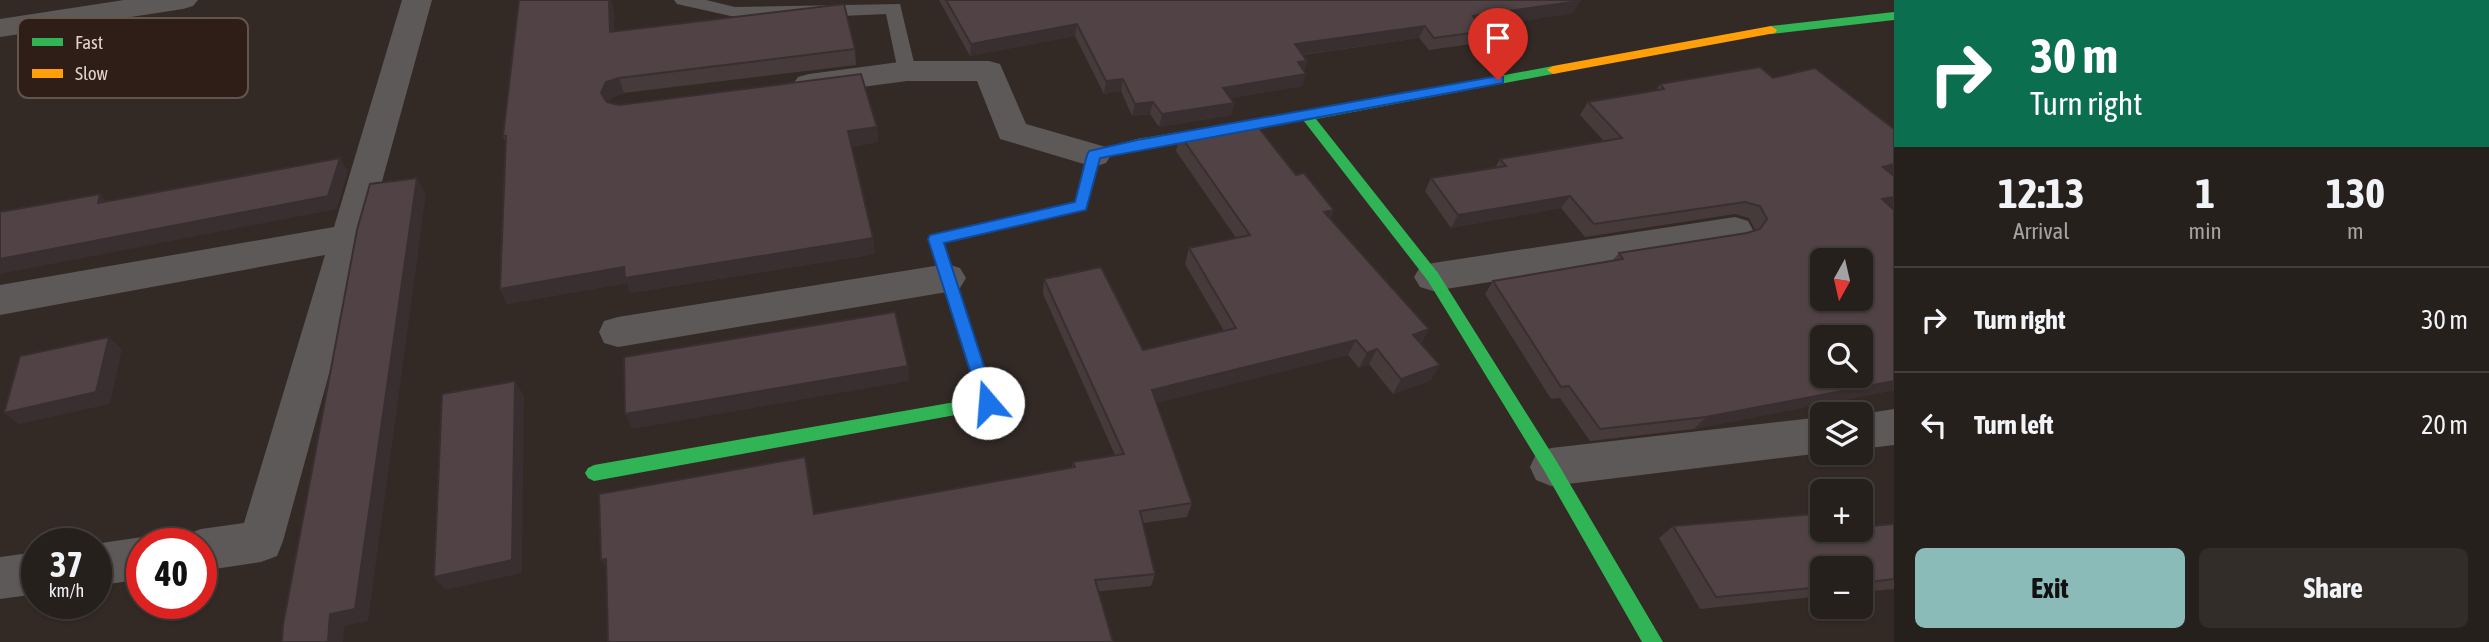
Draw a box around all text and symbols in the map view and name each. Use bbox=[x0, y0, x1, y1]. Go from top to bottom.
pin bbox=[1468, 8, 1528, 80]
legend bbox=[18, 18, 248, 98]
icon: arrive bbox=[1479, 19, 1517, 57]
text: 30 m bbox=[2030, 27, 2118, 83]
icon: right bbox=[1915, 28, 2006, 119]
text: Fast bbox=[75, 31, 103, 53]
text: Slow bbox=[75, 62, 109, 84]
text: Turn right bbox=[2030, 85, 2143, 122]
text: 12:13 bbox=[1998, 169, 2085, 217]
text: 1 bbox=[2195, 169, 2215, 217]
text: 130 bbox=[2326, 169, 2385, 217]
text: Arrival bbox=[2013, 218, 2069, 244]
text: min bbox=[2189, 218, 2222, 244]
text: m bbox=[2347, 218, 2364, 244]
north arrow bbox=[1810, 248, 1872, 312]
map controls bbox=[1810, 248, 1873, 619]
icon: right bbox=[1915, 301, 1953, 339]
text: Turn right bbox=[1974, 305, 2065, 335]
text: 30 m bbox=[2421, 305, 2468, 335]
button: search bbox=[1810, 325, 1873, 388]
position arrow bbox=[951, 366, 1025, 440]
button: layers bbox=[1810, 402, 1873, 465]
icon: left bbox=[1915, 406, 1953, 444]
text: Turn left bbox=[1974, 410, 2054, 440]
text: 20 m bbox=[2421, 410, 2468, 440]
button: + bbox=[1810, 479, 1873, 542]
speed limit sign: 40 bbox=[126, 528, 217, 619]
text: 37 bbox=[50, 544, 83, 584]
button: Exit bbox=[1915, 548, 2185, 628]
button: Share bbox=[2199, 548, 2468, 628]
button: − bbox=[1810, 556, 1873, 619]
text: km/h bbox=[49, 580, 84, 601]

